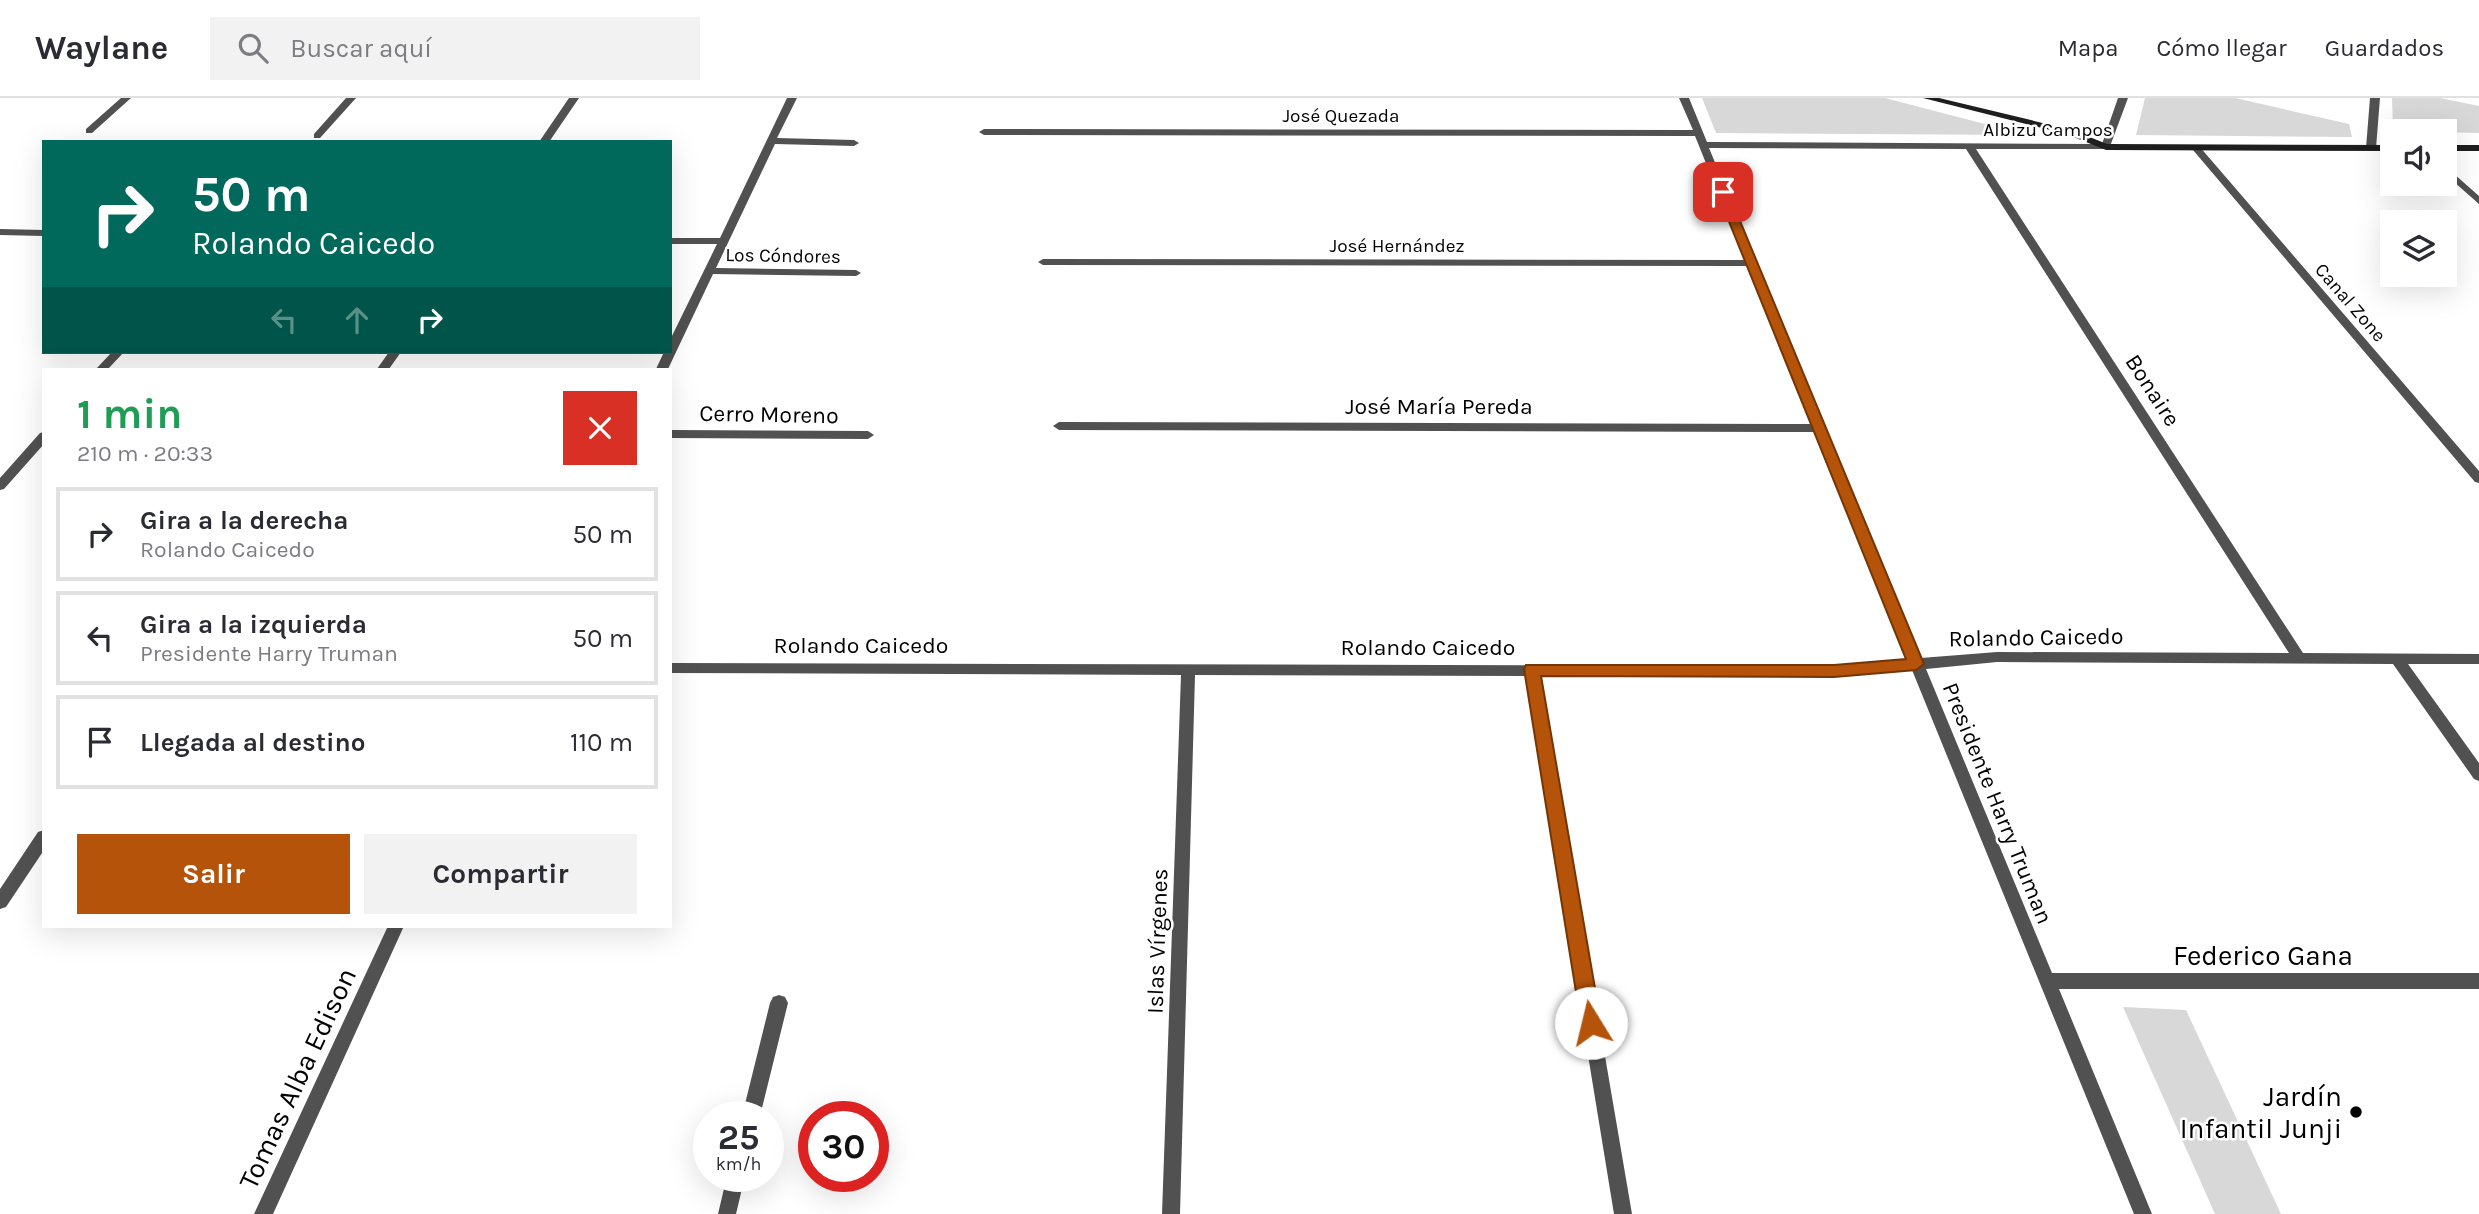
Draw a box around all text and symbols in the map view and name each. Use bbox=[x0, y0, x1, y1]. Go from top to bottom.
search box bbox=[210, 17, 700, 80]
text: Waylane bbox=[35, 29, 168, 67]
icon: search bbox=[234, 29, 272, 67]
text: Buscar aquí bbox=[290, 33, 432, 64]
text: Mapa bbox=[2058, 34, 2118, 62]
text: Cómo llegar bbox=[2156, 34, 2287, 62]
text: Guardados bbox=[2325, 34, 2444, 62]
street label: José Quezada bbox=[1282, 105, 1400, 127]
street label: Albizu Campos bbox=[1983, 119, 2113, 141]
map controls bbox=[2380, 119, 2457, 287]
button: sound bbox=[2380, 119, 2457, 196]
pin bbox=[1693, 162, 1753, 222]
text: 50 m bbox=[192, 166, 310, 223]
icon: right bbox=[77, 168, 168, 259]
icon: arrive bbox=[1704, 173, 1742, 211]
button: layers bbox=[2380, 210, 2457, 287]
text: Rolando Caicedo bbox=[192, 225, 435, 262]
street label: José Hernández bbox=[1329, 235, 1465, 257]
street label: Los Cóndores bbox=[725, 244, 841, 268]
street label: Canal Zone bbox=[2310, 259, 2390, 346]
icon: left bbox=[265, 301, 303, 339]
icon: ahead bbox=[338, 301, 376, 339]
icon: right bbox=[411, 301, 449, 339]
street label: Bonaire bbox=[2119, 349, 2186, 431]
text: 1 min bbox=[77, 389, 182, 439]
button: close bbox=[563, 391, 637, 465]
street label: José María Pereda bbox=[1345, 393, 1533, 420]
street label: Cerro Moreno bbox=[699, 400, 839, 429]
text: 210 m · 20:33 bbox=[77, 440, 213, 467]
text: Gira a la derecha bbox=[140, 505, 349, 536]
icon: right bbox=[81, 515, 119, 553]
text: 50 m bbox=[572, 519, 633, 550]
text: Rolando Caicedo bbox=[140, 536, 315, 563]
text: Gira a la izquierda bbox=[140, 609, 367, 640]
icon: left bbox=[81, 619, 119, 657]
street label: Rolando Caicedo bbox=[1948, 622, 2124, 653]
text: 50 m bbox=[572, 623, 633, 654]
street label: Rolando Caicedo bbox=[774, 632, 948, 659]
street label: Rolando Caicedo bbox=[1341, 634, 1515, 661]
text: Presidente Harry Truman bbox=[140, 640, 398, 667]
street label: Presidente Harry Truman bbox=[1937, 679, 2058, 928]
icon: arrive bbox=[81, 723, 119, 761]
text: Llegada al destino bbox=[140, 727, 366, 758]
text: 110 m bbox=[570, 727, 633, 758]
button: Salir bbox=[77, 834, 350, 914]
button: Compartir bbox=[364, 834, 637, 914]
street label: Islas Vírgenes bbox=[1141, 868, 1174, 1014]
street label: Federico Gana bbox=[2173, 939, 2353, 972]
street label: Tomas Alba Edison bbox=[232, 962, 363, 1194]
position arrow bbox=[1554, 986, 1628, 1060]
place label: Jardín Infantil Junji bbox=[2180, 1080, 2342, 1145]
speed limit sign: 30 bbox=[798, 1101, 889, 1192]
marker: Jardín Infantil Junji bbox=[2348, 1104, 2364, 1120]
text: 25 bbox=[718, 1117, 759, 1158]
text: km/h bbox=[716, 1153, 761, 1175]

